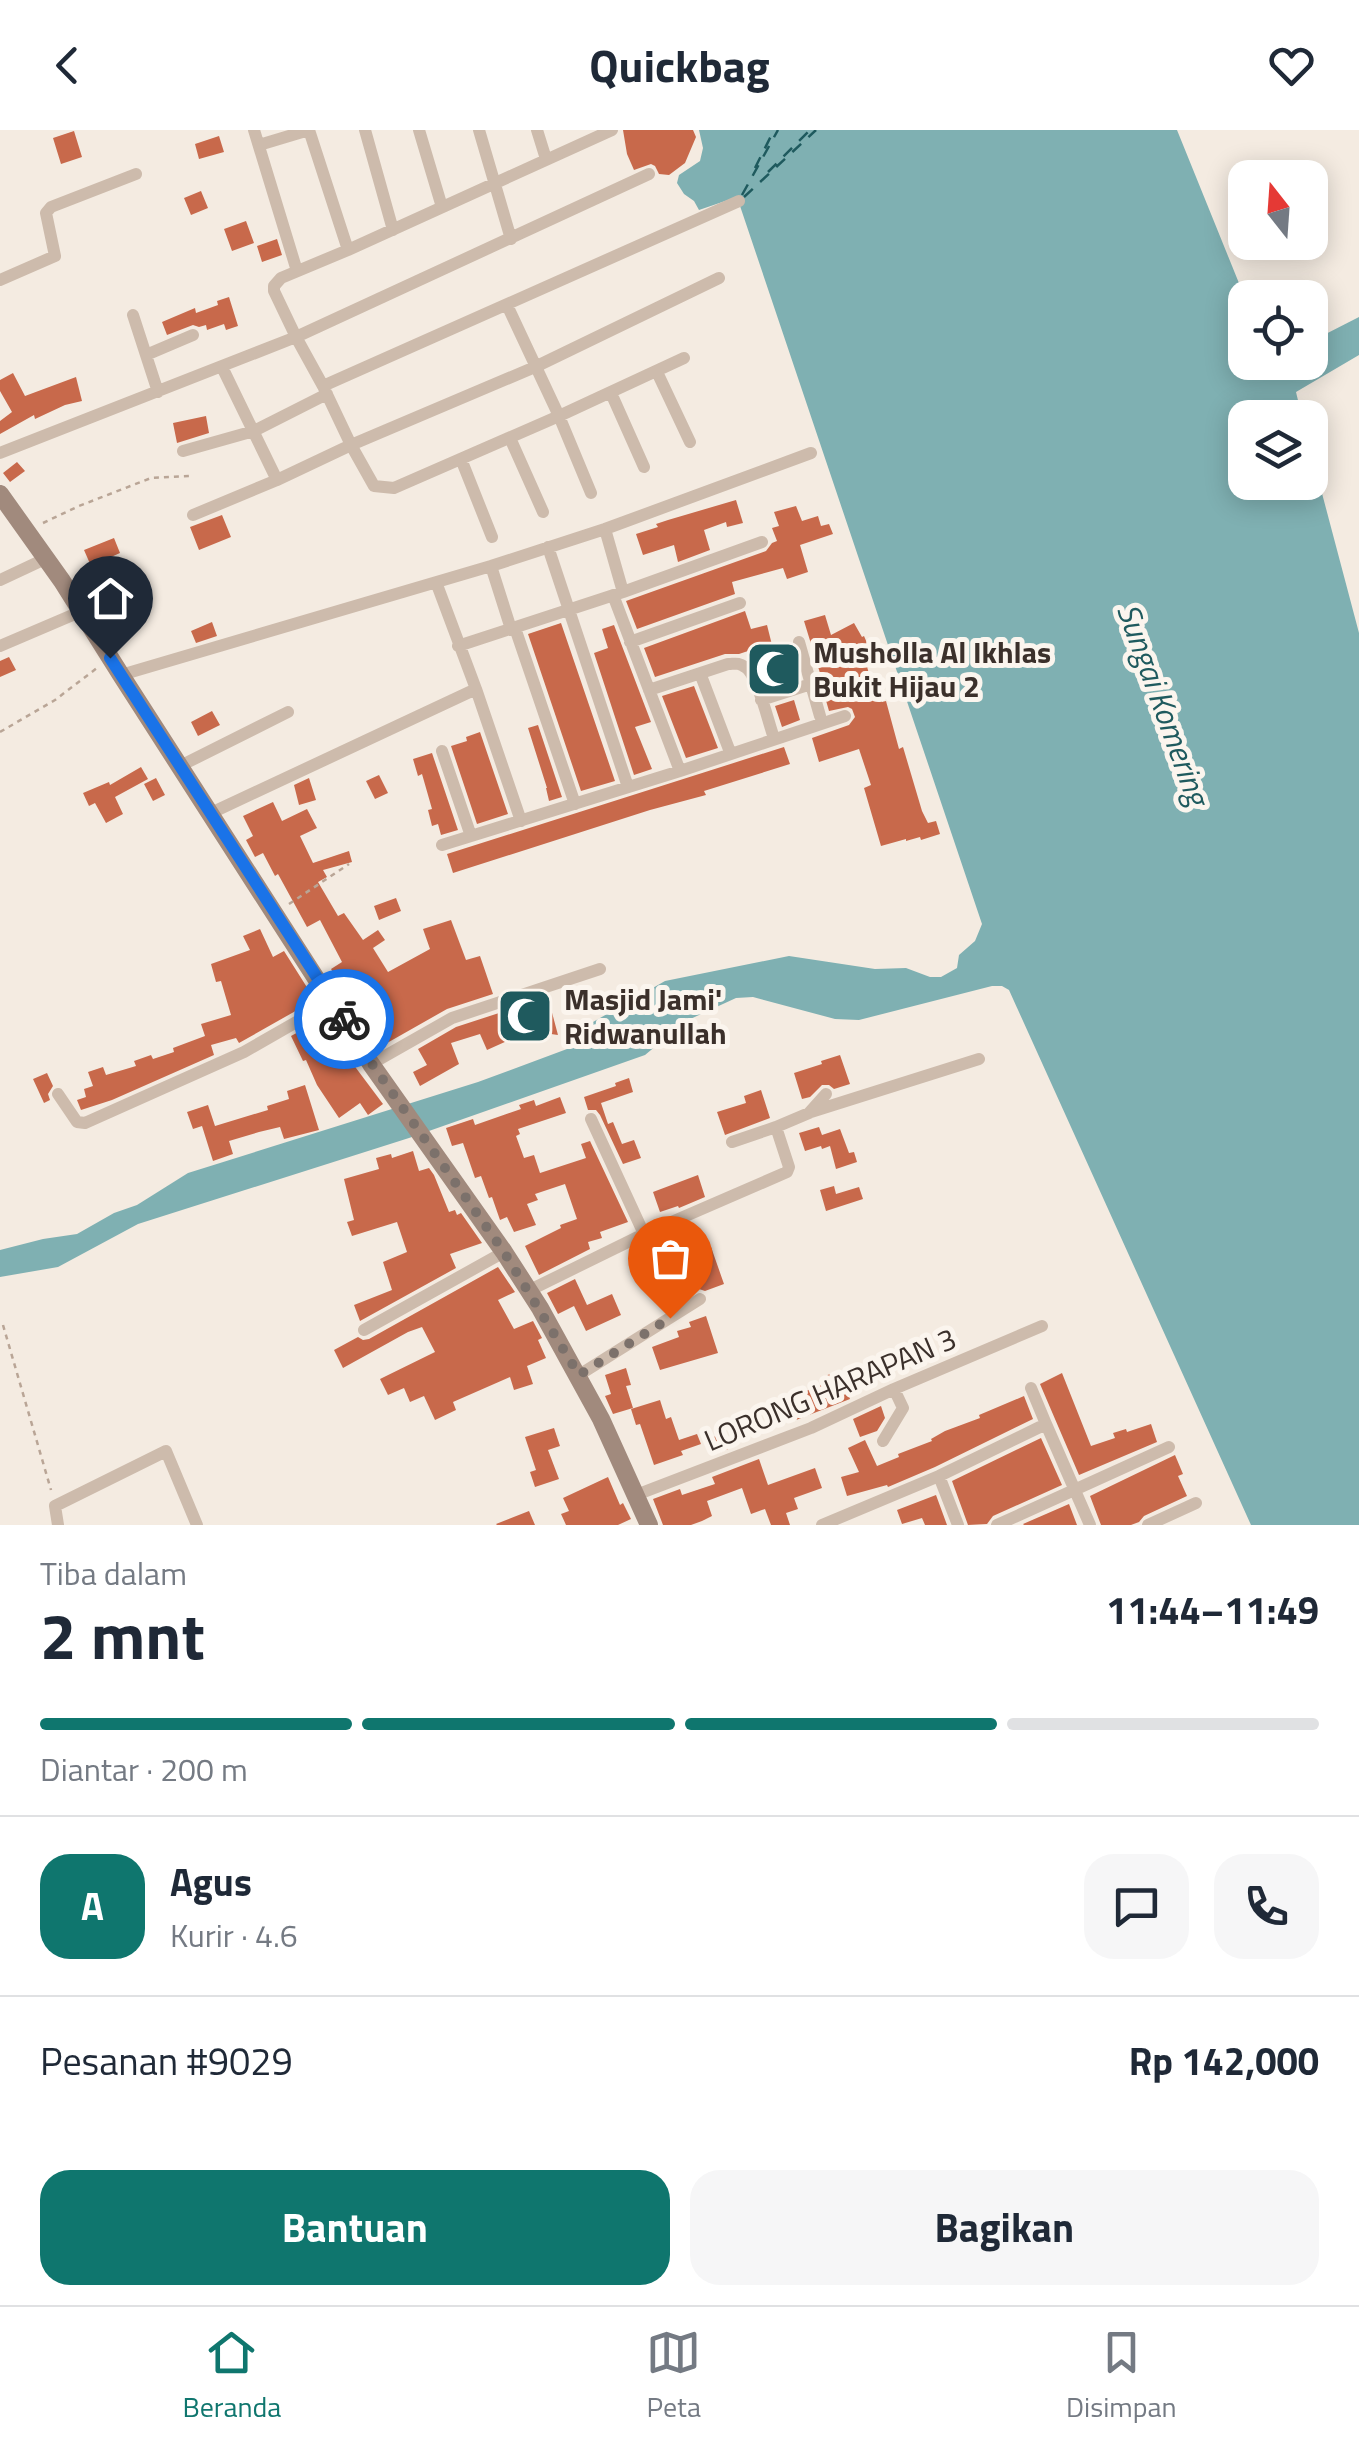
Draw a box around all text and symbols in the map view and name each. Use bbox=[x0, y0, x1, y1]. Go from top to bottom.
text: Quickbag bbox=[589, 31, 770, 99]
icon: back bbox=[40, 38, 95, 93]
icon: heart bbox=[1264, 38, 1319, 93]
north arrow bbox=[1228, 160, 1328, 260]
map controls bbox=[1228, 160, 1328, 500]
button: locate bbox=[1228, 280, 1328, 380]
button: layers bbox=[1228, 400, 1328, 500]
pin bbox=[68, 556, 153, 659]
icon: home bbox=[83, 571, 138, 626]
water label: Sungai Komering bbox=[1105, 596, 1224, 815]
place label: Musholla Al Ikhlas Bukit Hijau 2 bbox=[813, 629, 1051, 709]
mosque icon: Musholla Al Ikhlas Bukit Hijau 2 bbox=[744, 639, 804, 699]
courier bbox=[294, 969, 394, 1069]
place label: Masjid Jami' Ridwanullah bbox=[564, 976, 727, 1056]
mosque icon: Masjid Jami' Ridwanullah bbox=[495, 986, 555, 1046]
icon: bike bbox=[317, 992, 372, 1047]
pin bbox=[628, 1216, 713, 1319]
icon: bag bbox=[643, 1231, 698, 1286]
street label: LORONG HARAPAN 3 bbox=[697, 1315, 963, 1463]
text: Tiba dalam bbox=[40, 1549, 187, 1597]
text: 11:44–11:49 bbox=[1106, 1581, 1319, 1639]
text: 2 mnt bbox=[40, 1585, 205, 1684]
text: Diantar · 200 m bbox=[40, 1745, 248, 1793]
text: Agus bbox=[170, 1853, 252, 1911]
button: chat bbox=[1084, 1854, 1189, 1959]
button: phone bbox=[1214, 1854, 1319, 1959]
text: A bbox=[81, 1877, 104, 1935]
text: Kurir · 4.6 bbox=[170, 1911, 298, 1959]
text: Pesanan #9029 bbox=[40, 2032, 293, 2090]
text: Rp 142,000 bbox=[1129, 2032, 1319, 2090]
button: Bantuan bbox=[40, 2170, 670, 2285]
button: Bagikan bbox=[690, 2170, 1319, 2285]
tab: Beranda bbox=[182, 2325, 281, 2428]
tab: Peta bbox=[646, 2325, 701, 2428]
tab: Disimpan bbox=[1066, 2325, 1177, 2428]

